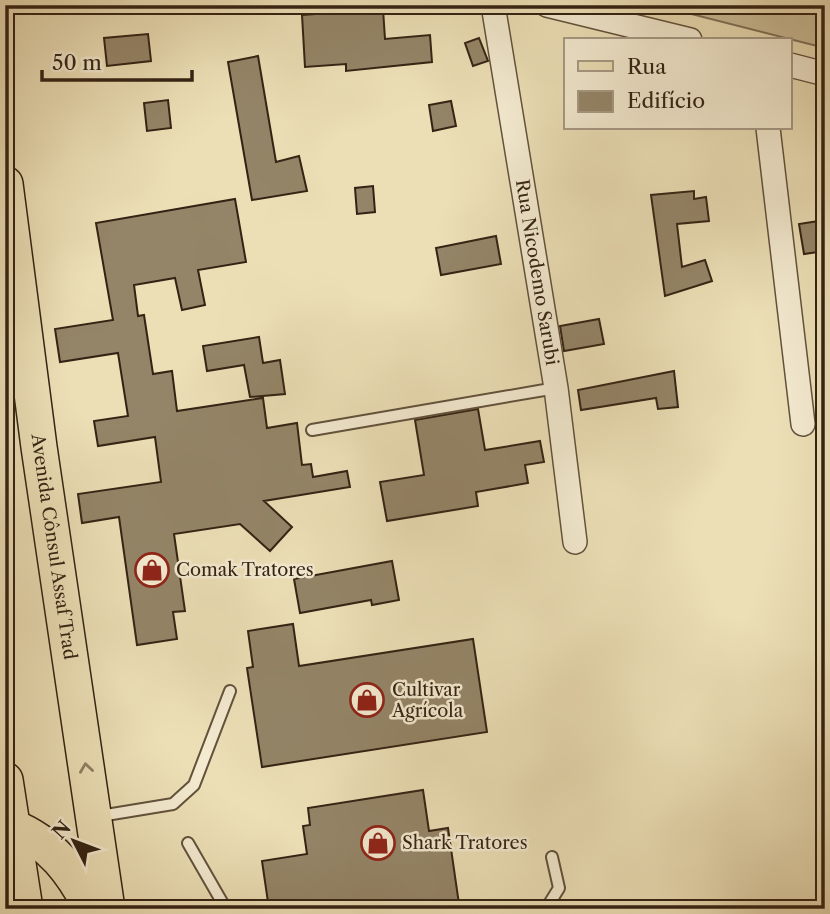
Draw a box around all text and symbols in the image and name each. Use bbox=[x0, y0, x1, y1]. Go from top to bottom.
scale bar bbox=[42, 38, 192, 82]
legend bbox=[564, 38, 792, 130]
text: 50 m bbox=[52, 50, 102, 75]
text: Rua bbox=[627, 54, 667, 79]
text: Edifício bbox=[627, 88, 705, 113]
street label: Rua Nicodemo Sarubi bbox=[511, 178, 563, 367]
street label: Avenida Cônsul Assaf Trad bbox=[26, 432, 81, 661]
shop icon: Comak Tratores bbox=[133, 551, 171, 589]
place label: Comak Tratores bbox=[176, 559, 314, 581]
place label: Cultivar Agrícola bbox=[391, 679, 464, 722]
shop icon: Cultivar Agrícola bbox=[348, 681, 386, 719]
one-way arrow bbox=[79, 763, 94, 774]
north arrow bbox=[38, 806, 108, 876]
text: N bbox=[48, 816, 76, 844]
shop icon: Shark Tratores bbox=[359, 824, 397, 862]
place label: Shark Tratores bbox=[402, 832, 528, 854]

